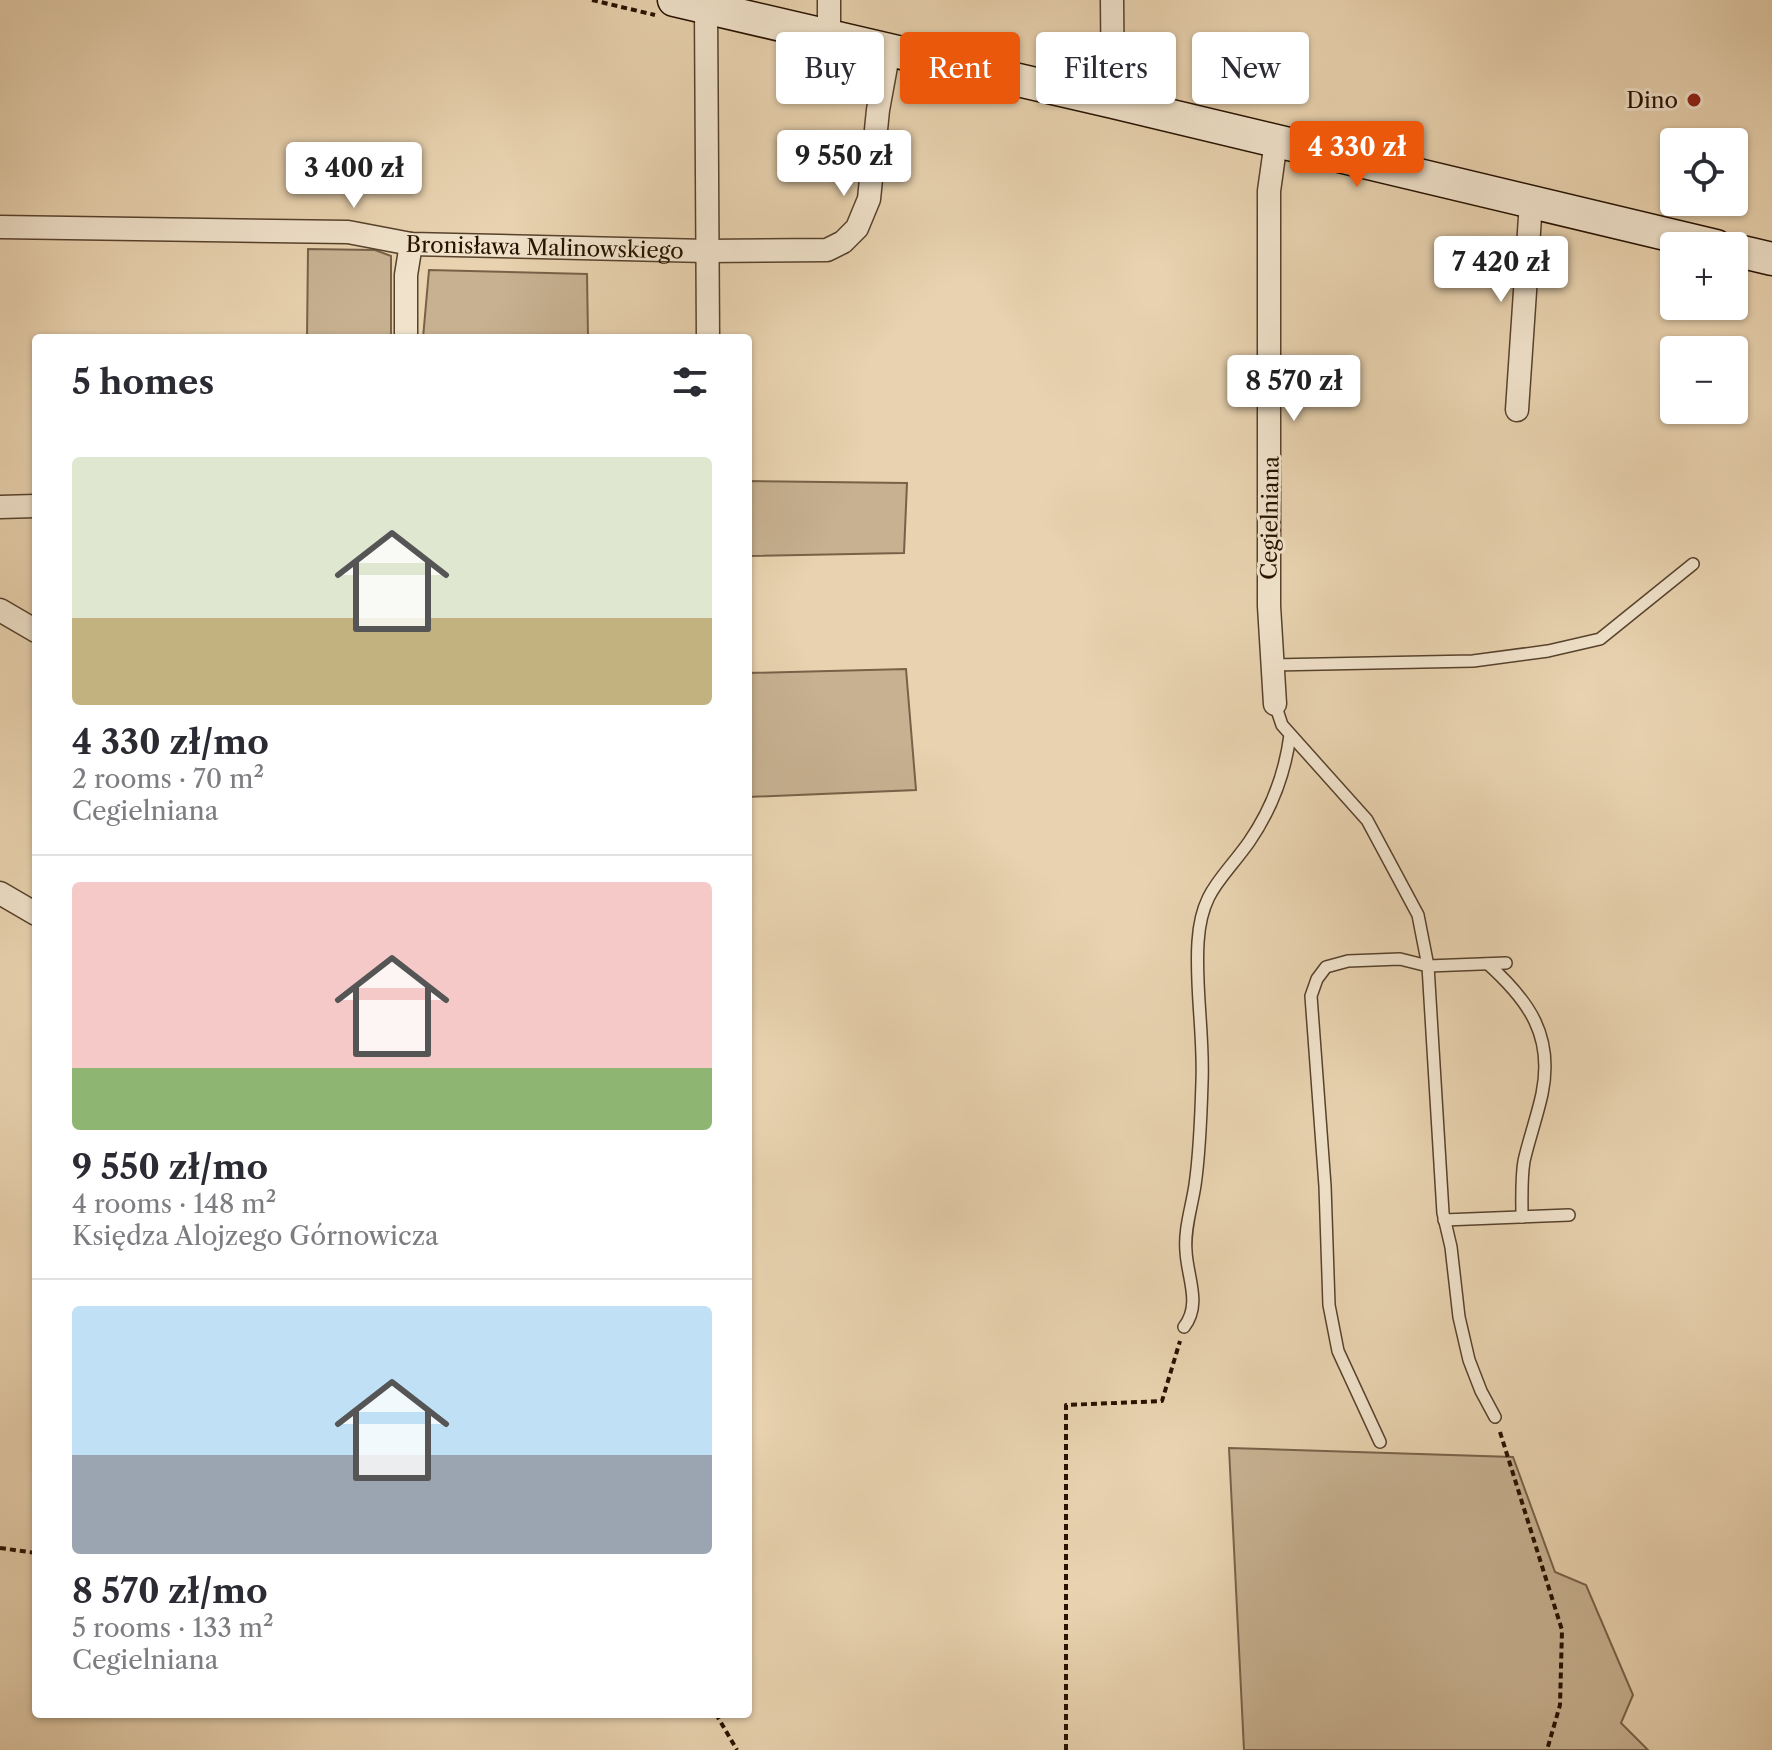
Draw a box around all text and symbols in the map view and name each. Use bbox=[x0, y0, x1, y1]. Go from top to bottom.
chip: Buy bbox=[776, 32, 884, 104]
chip: Rent bbox=[900, 32, 1020, 104]
chip: Filters bbox=[1036, 32, 1176, 104]
chip: New bbox=[1192, 32, 1309, 104]
place label: Dino bbox=[1626, 87, 1678, 114]
marker: Dino bbox=[1685, 91, 1703, 109]
pin: 4 330 zł bbox=[1274, 121, 1440, 189]
map controls bbox=[1660, 128, 1748, 424]
button: locate bbox=[1660, 128, 1748, 216]
pin: 9 550 zł bbox=[761, 130, 927, 198]
text: 4 330 zł bbox=[1308, 131, 1406, 163]
text: 9 550 zł bbox=[795, 140, 893, 172]
pin: 3 400 zł bbox=[271, 142, 437, 210]
text: 3 400 zł bbox=[304, 152, 404, 184]
street label: Bronisława Malinowskiego bbox=[405, 230, 684, 264]
button: + bbox=[1660, 232, 1748, 320]
pin: 7 420 zł bbox=[1418, 236, 1584, 304]
text: 7 420 zł bbox=[1452, 246, 1550, 278]
button: − bbox=[1660, 336, 1748, 424]
pin: 8 570 zł bbox=[1211, 355, 1377, 423]
icon: filters bbox=[668, 360, 712, 404]
text: 5 homes bbox=[72, 361, 214, 403]
text: 8 570 zł bbox=[1245, 365, 1343, 397]
street label: Cegielniana bbox=[1255, 455, 1285, 580]
icon: home bbox=[320, 509, 464, 653]
text: 4 330 zł/mo bbox=[72, 721, 269, 763]
text: 2 rooms · 70 m² bbox=[72, 763, 264, 795]
text: Cegielniana bbox=[72, 795, 218, 827]
icon: home bbox=[320, 934, 464, 1078]
text: 9 550 zł/mo bbox=[72, 1146, 268, 1188]
text: 4 rooms · 148 m² bbox=[72, 1188, 276, 1220]
text: Księdza Alojzego Górnowicza bbox=[72, 1220, 439, 1252]
icon: home bbox=[320, 1358, 464, 1502]
text: 8 570 zł/mo bbox=[72, 1570, 268, 1612]
text: 5 rooms · 133 m² bbox=[72, 1612, 274, 1644]
text: Cegielniana bbox=[72, 1644, 218, 1676]

